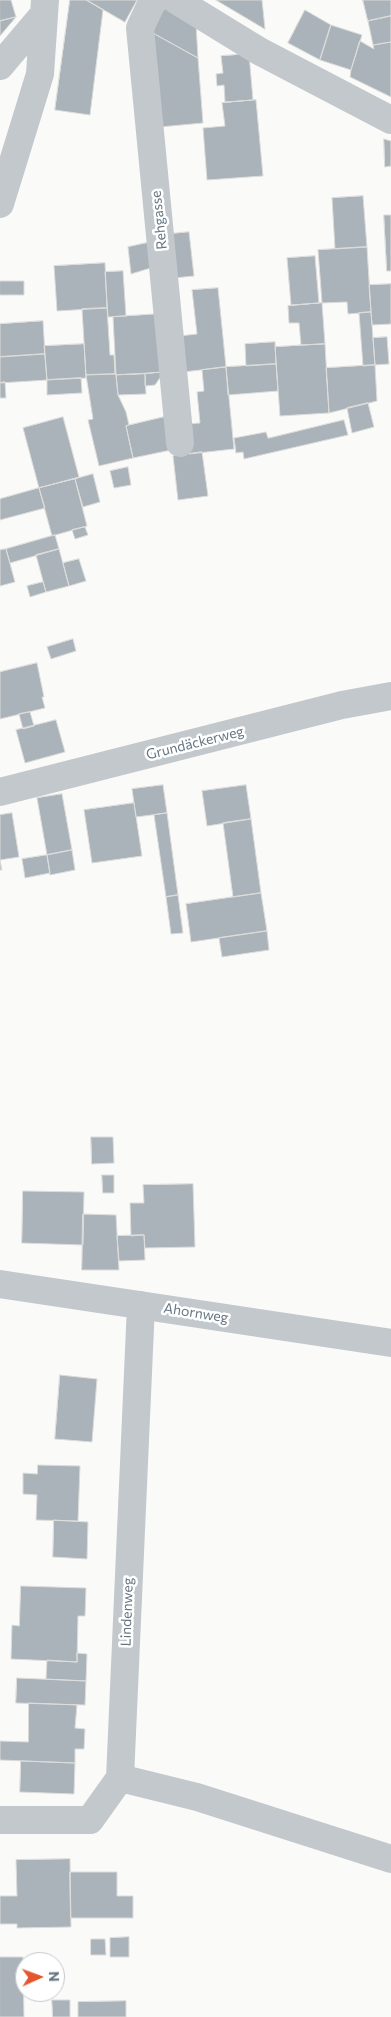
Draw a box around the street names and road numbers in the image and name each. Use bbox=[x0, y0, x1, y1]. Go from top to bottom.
street label: Rehgasse bbox=[148, 190, 170, 250]
street label: Grundäckerweg bbox=[144, 723, 246, 763]
street label: Ahornweg bbox=[162, 1300, 230, 1326]
street label: Lindenweg bbox=[117, 1577, 137, 1647]

